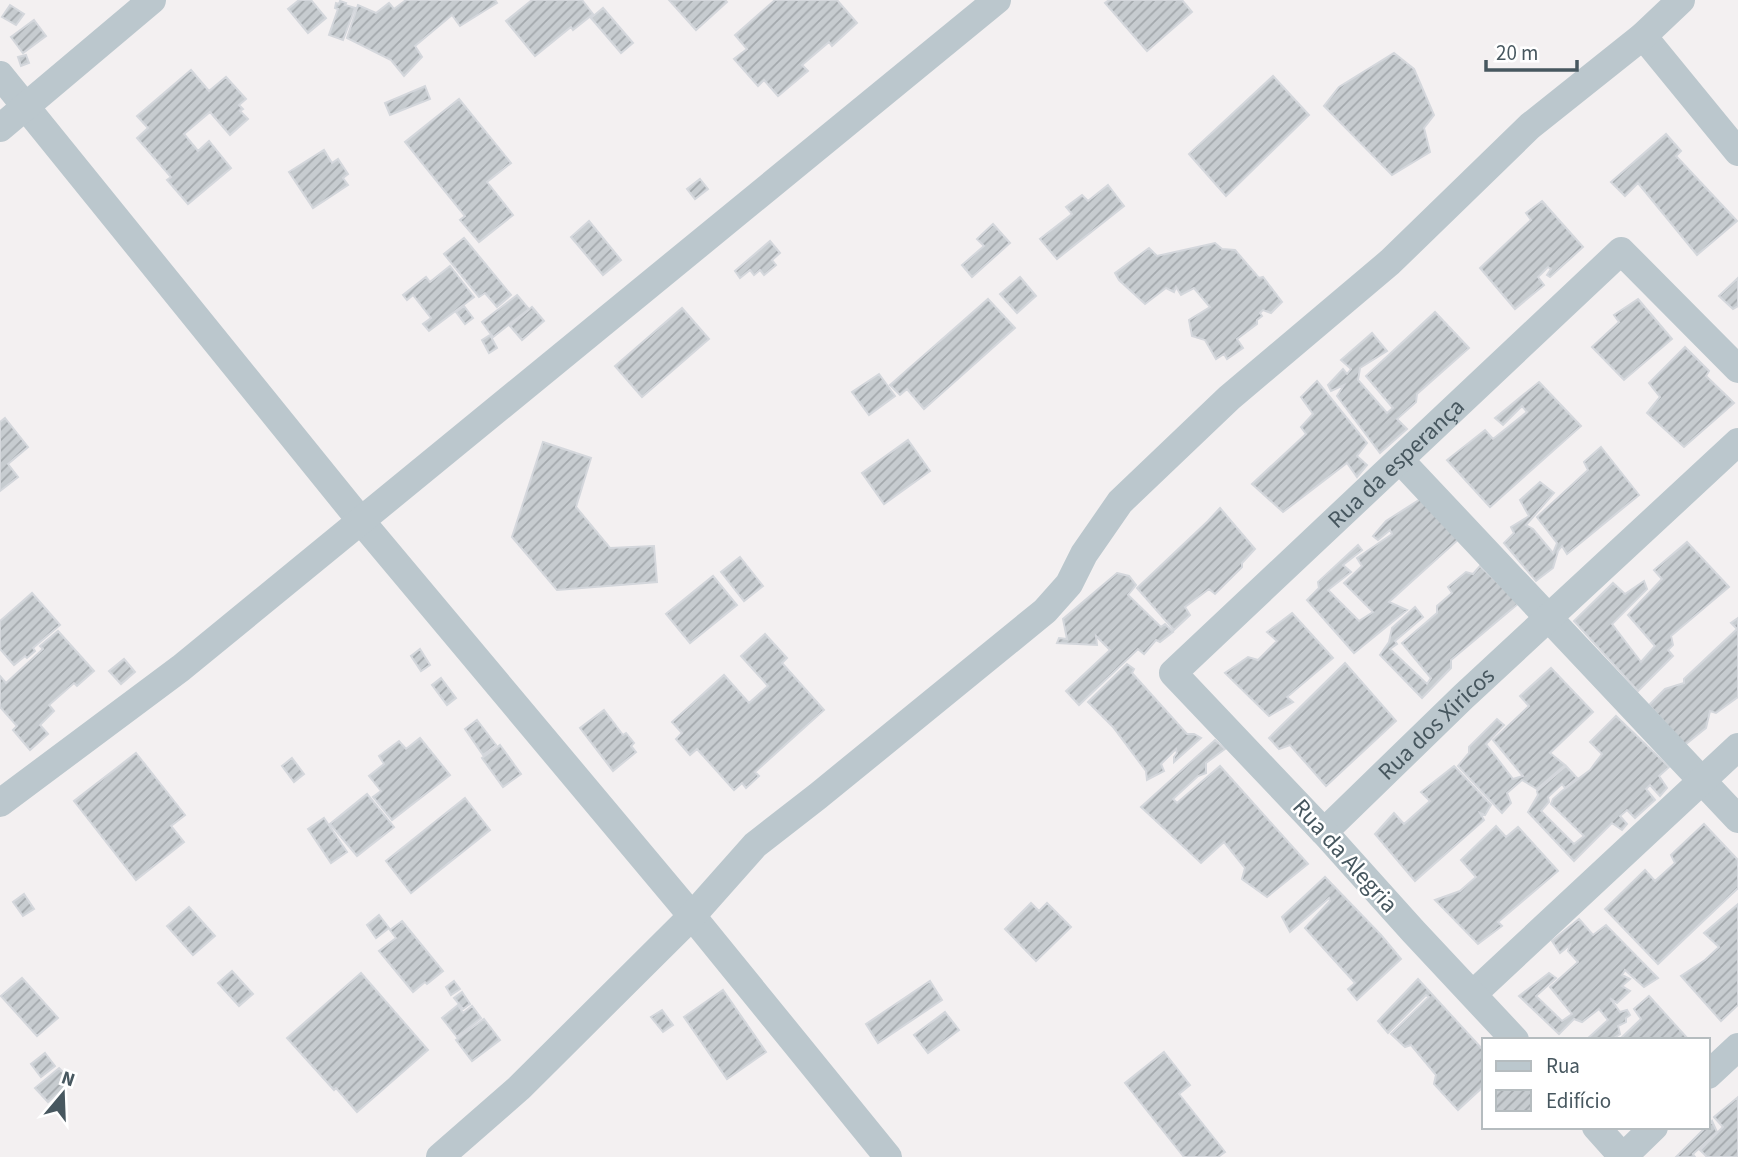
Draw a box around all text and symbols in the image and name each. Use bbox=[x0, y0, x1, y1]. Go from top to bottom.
scale bar bbox=[1486, 28, 1577, 72]
text: 20 m bbox=[1496, 38, 1538, 68]
street label: Rua da esperança bbox=[1320, 390, 1472, 536]
street label: Rua dos Xiricos bbox=[1370, 659, 1502, 788]
street label: Rua da Alegria bbox=[1284, 791, 1406, 921]
legend bbox=[1482, 1038, 1710, 1129]
text: Rua bbox=[1546, 1051, 1580, 1081]
north arrow bbox=[28, 1059, 98, 1129]
text: N bbox=[58, 1065, 78, 1094]
text: Edifício bbox=[1546, 1086, 1611, 1116]

